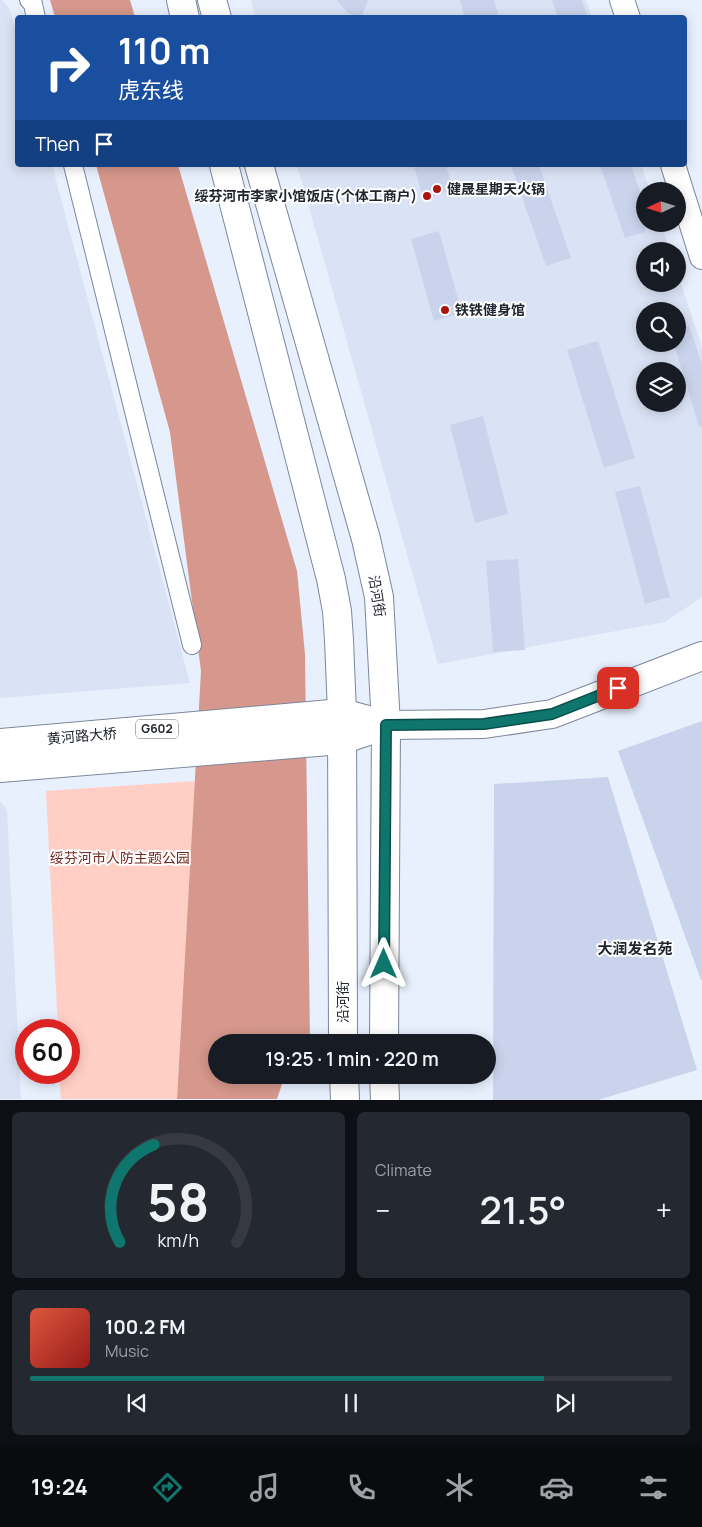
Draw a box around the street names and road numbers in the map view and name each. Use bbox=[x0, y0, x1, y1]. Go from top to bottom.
street label: 沿河街 bbox=[365, 574, 390, 618]
road number: G602 bbox=[136, 720, 178, 739]
street label: 黄河路大桥 bbox=[46, 723, 118, 748]
street label: 沿河街 bbox=[333, 981, 352, 1023]

